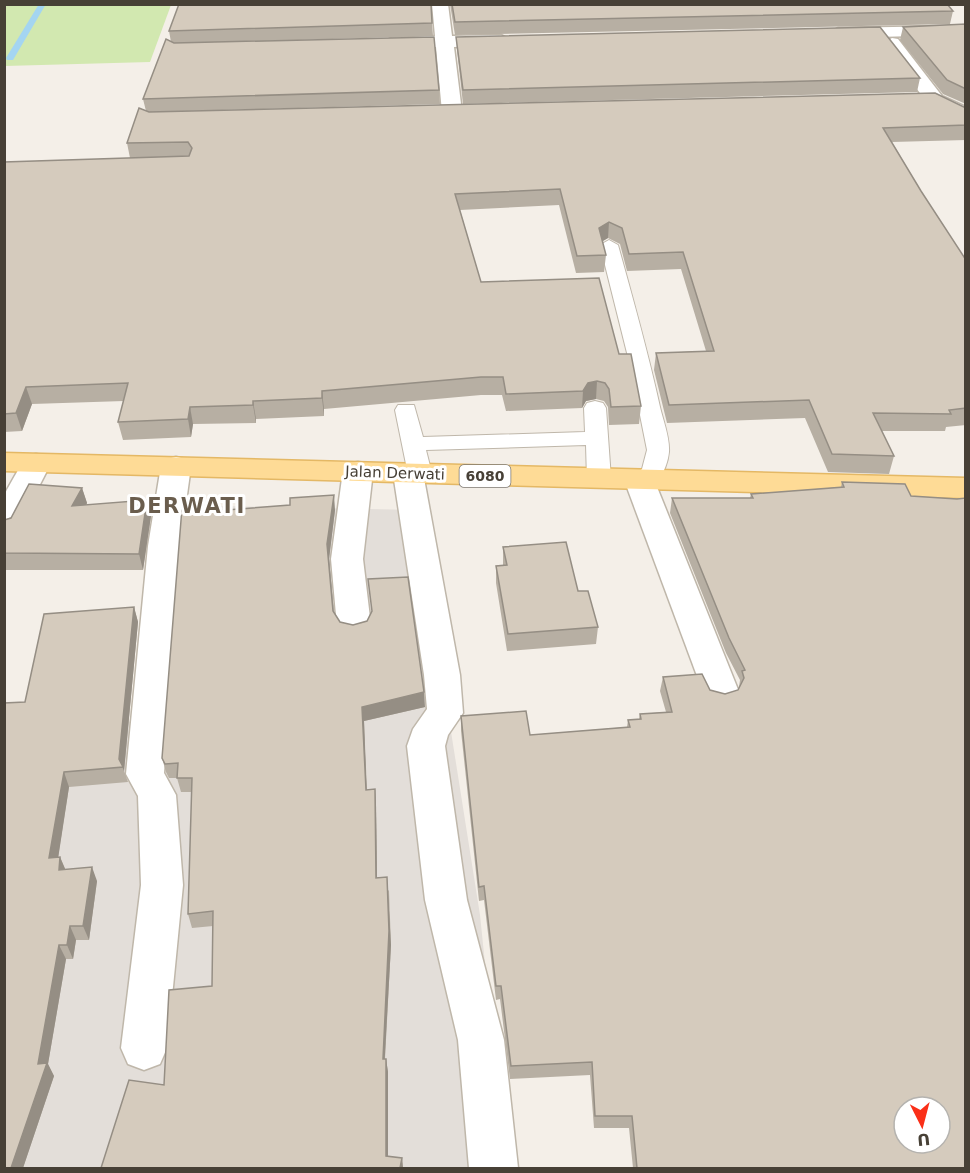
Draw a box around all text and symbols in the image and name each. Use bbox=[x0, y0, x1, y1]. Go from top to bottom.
street label: Jalan Derwati bbox=[344, 462, 445, 484]
road number: 6080 bbox=[460, 465, 510, 487]
district label: DERWATI bbox=[128, 494, 246, 518]
north arrow bbox=[892, 1095, 952, 1155]
text: U bbox=[916, 1129, 931, 1150]

